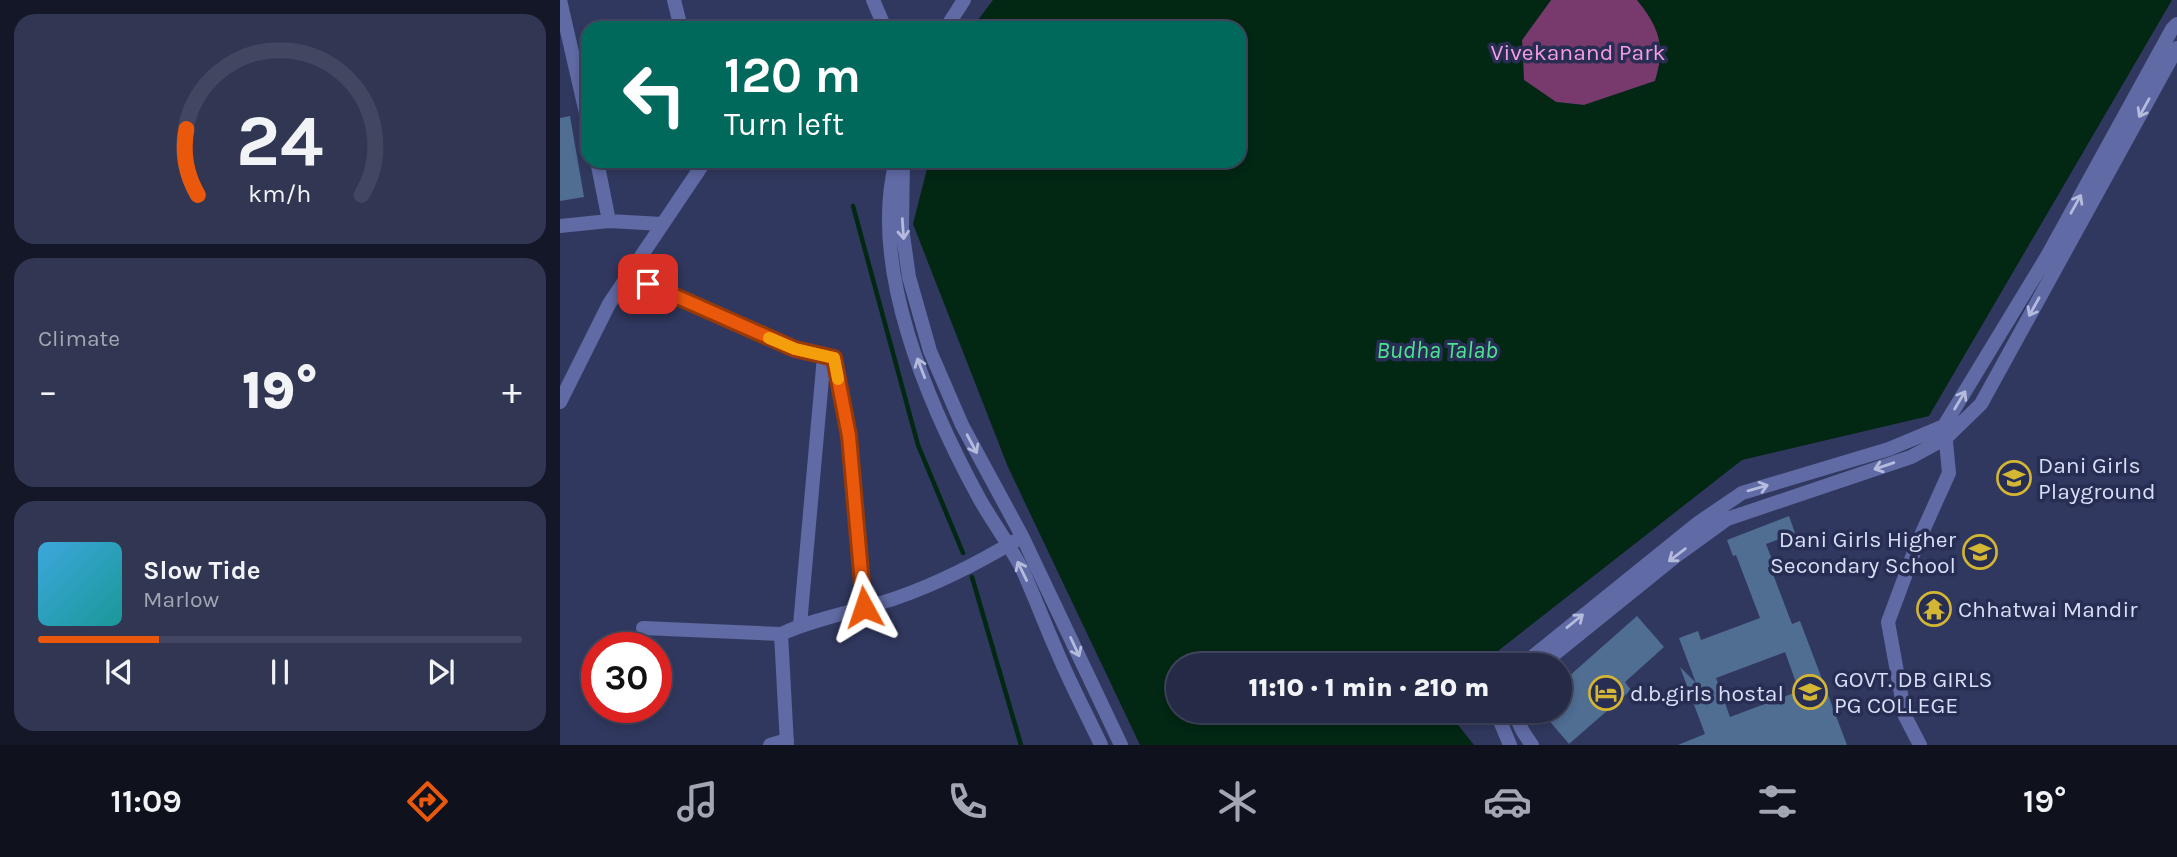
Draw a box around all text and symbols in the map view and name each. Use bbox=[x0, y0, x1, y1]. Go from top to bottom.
park label: Vivekanand Park bbox=[1491, 39, 1666, 66]
text: 120 m bbox=[724, 47, 861, 104]
icon: left bbox=[609, 49, 700, 140]
one-way arrow bbox=[2137, 97, 2151, 117]
text: 24 bbox=[236, 98, 324, 183]
text: Turn left bbox=[724, 106, 844, 143]
text: km/h bbox=[248, 179, 312, 208]
one-way arrow bbox=[2070, 194, 2083, 215]
one-way arrow bbox=[897, 217, 910, 240]
pin bbox=[618, 254, 678, 314]
icon: arrive bbox=[629, 265, 667, 303]
one-way arrow bbox=[2027, 296, 2040, 317]
text: Climate bbox=[38, 325, 120, 352]
water label: Budha Talab bbox=[1376, 336, 1498, 364]
one-way arrow bbox=[914, 358, 926, 380]
text: 19° bbox=[242, 360, 318, 421]
text: − bbox=[38, 369, 58, 414]
text: + bbox=[502, 369, 522, 414]
one-way arrow bbox=[1954, 390, 1968, 410]
one-way arrow bbox=[965, 433, 979, 454]
place label: Dani Girls Playground bbox=[2038, 452, 2156, 505]
school or university icon: Dani Girls Playground bbox=[1995, 459, 2033, 497]
one-way arrow bbox=[1874, 461, 1896, 473]
one-way arrow bbox=[1747, 481, 1769, 494]
place label: Dani Girls Higher Secondary School bbox=[1770, 526, 1957, 579]
school or university icon: Dani Girls Higher Secondary School bbox=[1961, 533, 1999, 571]
one-way arrow bbox=[1669, 548, 1687, 563]
text: Slow Tide bbox=[143, 555, 261, 586]
one-way arrow bbox=[1015, 561, 1028, 582]
position arrow bbox=[827, 570, 901, 644]
text: Marlow bbox=[143, 586, 219, 613]
temple icon: Chhatwai Mandir bbox=[1915, 590, 1953, 628]
place label: Chhatwai Mandir bbox=[1958, 596, 2138, 623]
one-way arrow bbox=[1565, 614, 1583, 629]
speed limit sign: 30 bbox=[581, 632, 672, 723]
one-way arrow bbox=[1069, 636, 1082, 657]
icon: previous bbox=[100, 653, 138, 691]
icon: pause bbox=[261, 653, 299, 691]
icon: next bbox=[422, 653, 460, 691]
place label: GOVT. DB GIRLS PG COLLEGE bbox=[1834, 666, 1992, 719]
text: 11:10 · 1 min · 210 m bbox=[1249, 672, 1489, 703]
school or university icon: GOVT. DB GIRLS PG COLLEGE bbox=[1791, 673, 1829, 711]
hotel icon: d.b.girls hostal bbox=[1587, 674, 1625, 712]
place label: d.b.girls hostal bbox=[1630, 680, 1784, 707]
icon: directions bbox=[403, 777, 452, 826]
icon: music bbox=[673, 777, 722, 826]
icon: phone bbox=[943, 777, 992, 826]
icon: climate bbox=[1213, 777, 1262, 826]
icon: car bbox=[1483, 777, 1532, 826]
icon: filters bbox=[1753, 777, 1802, 826]
text: 11:09 bbox=[111, 783, 182, 820]
text: 19° bbox=[2023, 783, 2066, 820]

